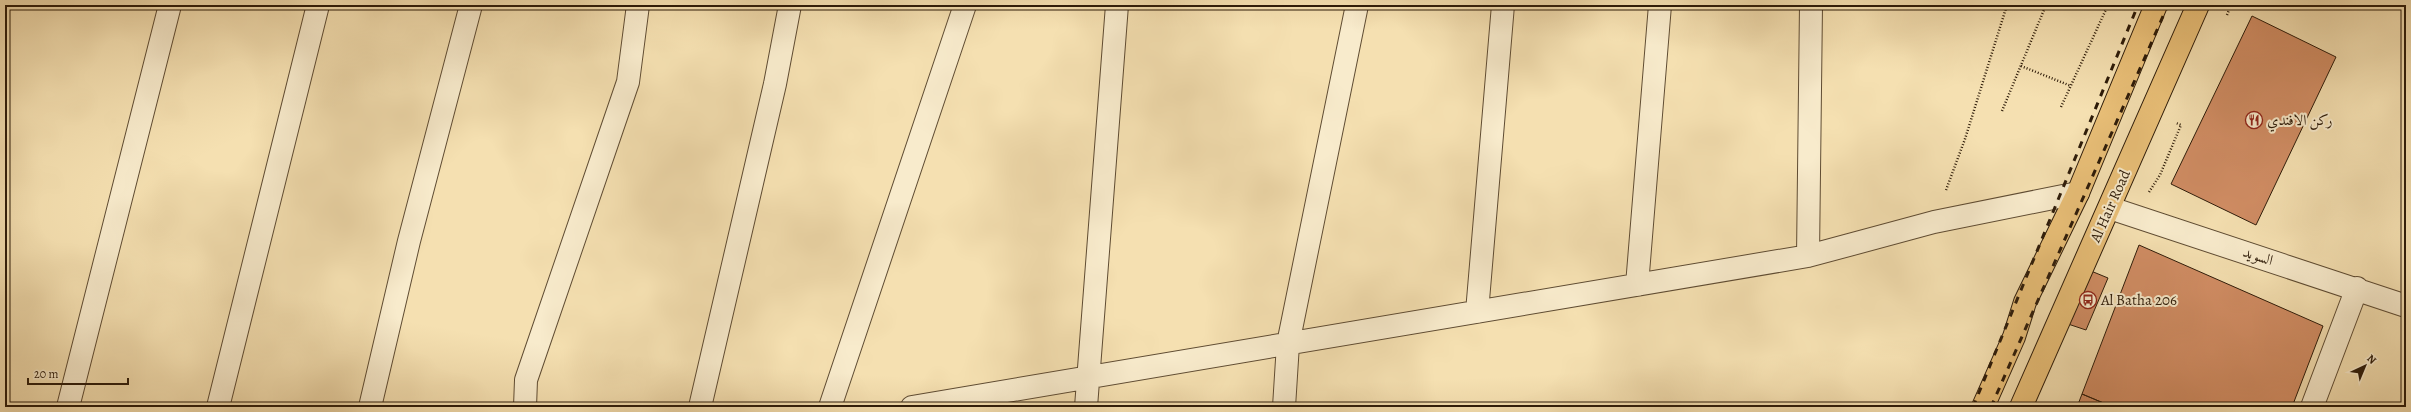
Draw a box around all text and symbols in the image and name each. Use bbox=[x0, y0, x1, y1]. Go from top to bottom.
restaurant icon: ركن الافندي bbox=[2244, 110, 2264, 130]
place label: ركن الافندي bbox=[2267, 110, 2332, 132]
street label: Al Hair Road bbox=[2085, 166, 2135, 246]
street label: السويد bbox=[2240, 242, 2276, 270]
bus stop icon: Al Batha 206 bbox=[2078, 290, 2098, 310]
place label: Al Batha 206 bbox=[2100, 290, 2177, 310]
north arrow bbox=[2345, 346, 2385, 386]
text: N bbox=[2364, 351, 2380, 367]
scale bar bbox=[28, 360, 128, 386]
text: 20 m bbox=[34, 366, 58, 382]

